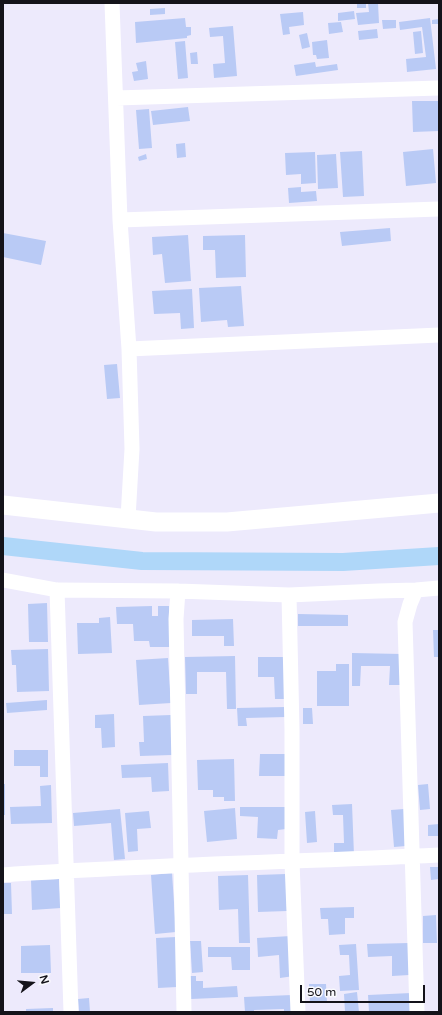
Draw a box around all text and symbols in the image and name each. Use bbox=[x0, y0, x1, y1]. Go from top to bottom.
north arrow bbox=[12, 963, 52, 1003]
text: N bbox=[37, 974, 51, 986]
scale bar bbox=[302, 977, 427, 1003]
text: 50 m bbox=[307, 985, 336, 999]

